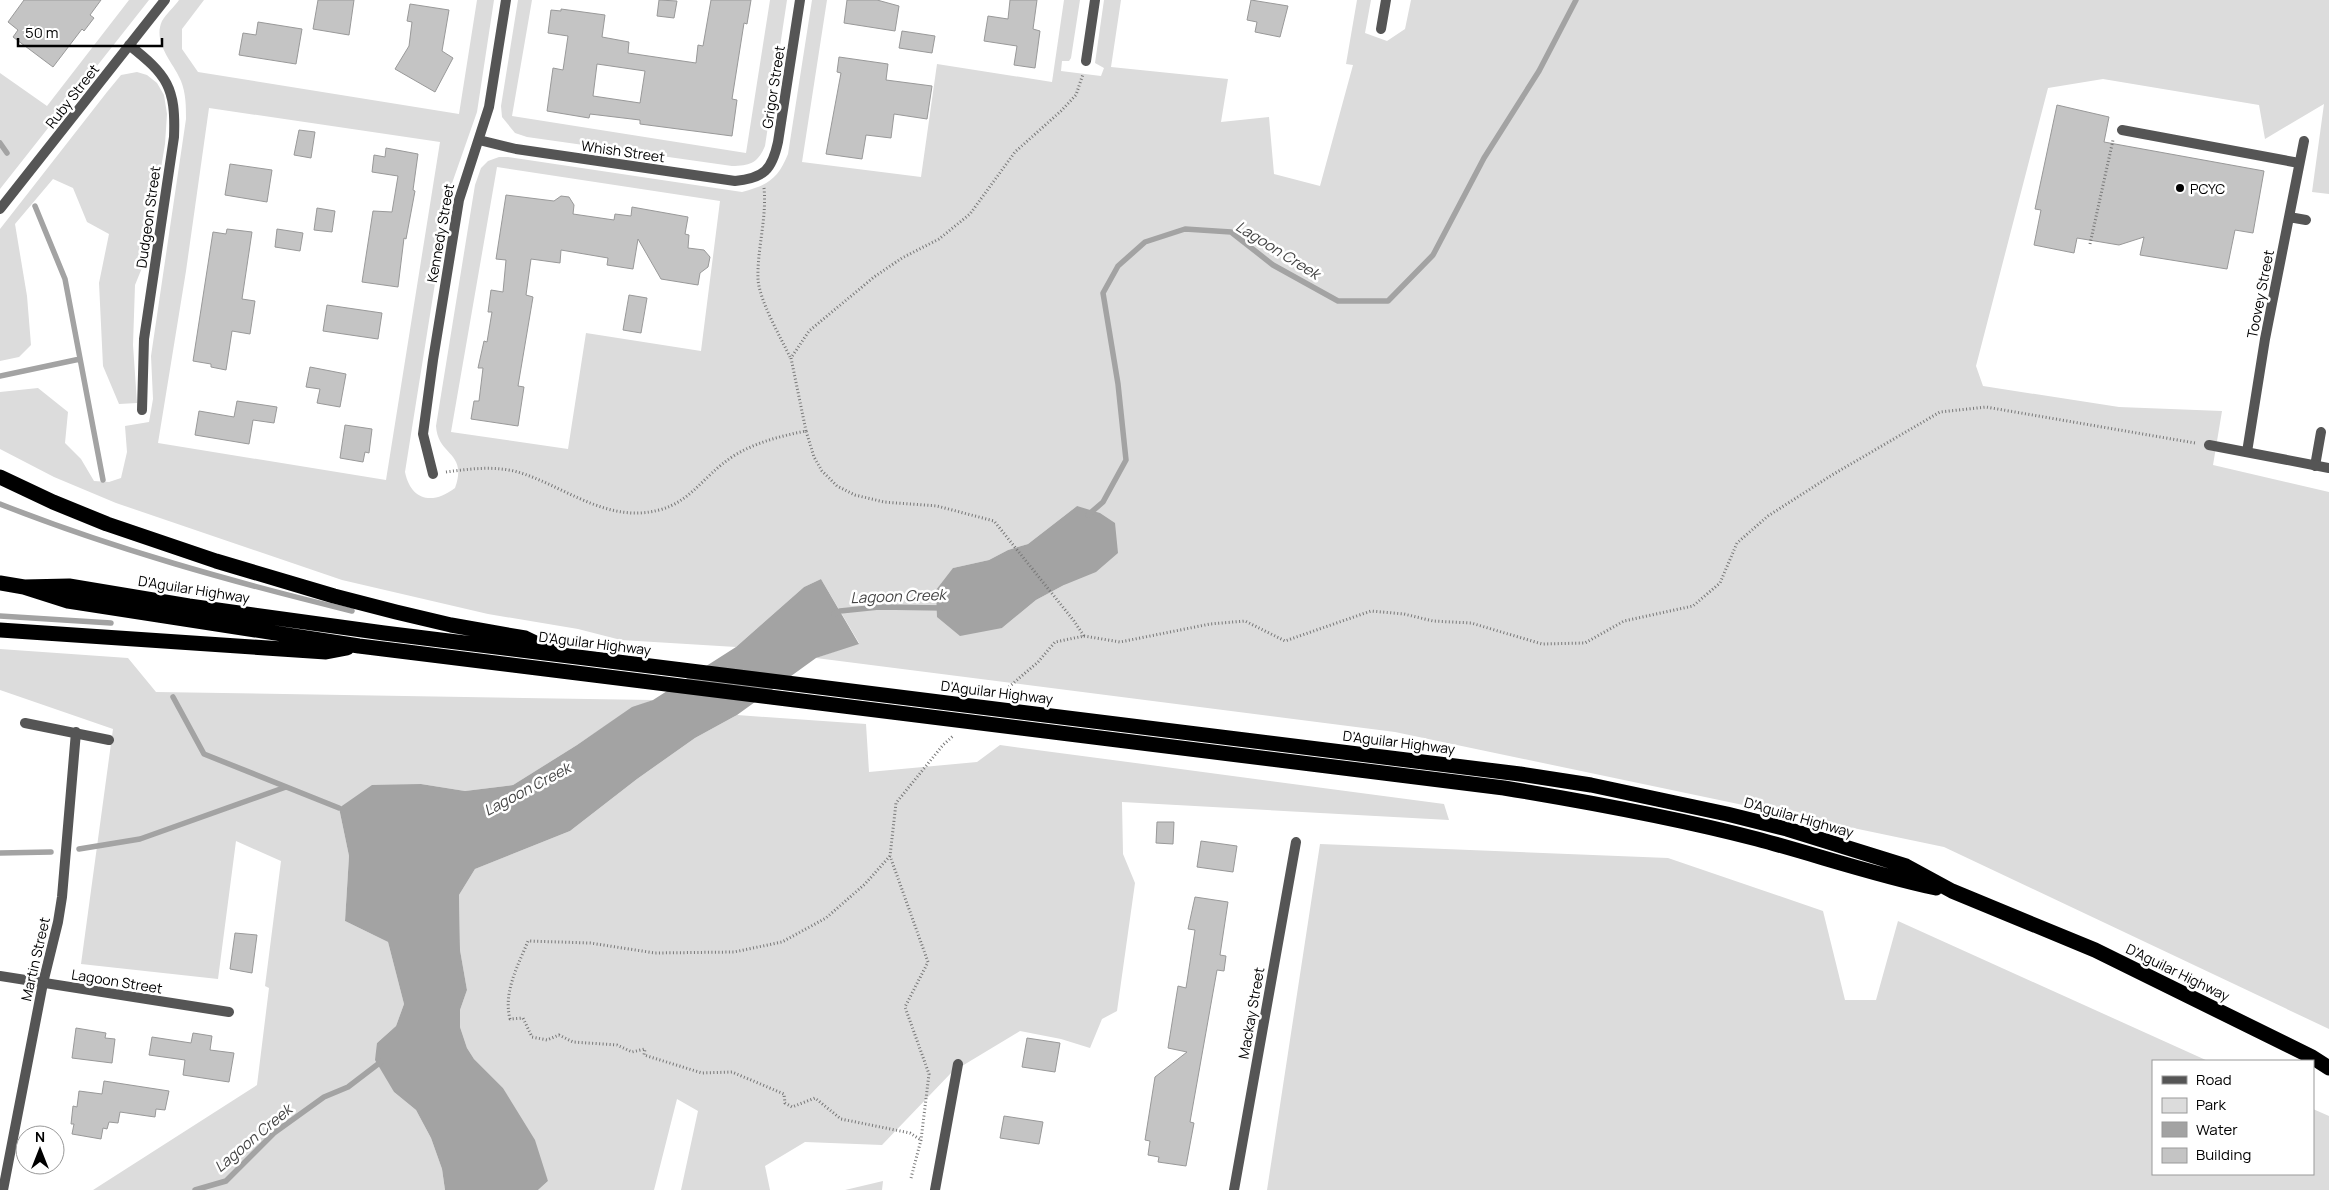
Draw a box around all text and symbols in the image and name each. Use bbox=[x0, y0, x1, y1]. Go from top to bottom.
scale bar bbox=[18, 15, 161, 47]
text: 50 m bbox=[25, 22, 59, 43]
street label: Grigor Street bbox=[757, 44, 789, 130]
street label: Ruby Street bbox=[41, 60, 103, 132]
street label: Whish Street bbox=[580, 136, 666, 166]
street label: Dudgeon Street bbox=[131, 164, 165, 269]
place label: PCYC bbox=[2190, 179, 2225, 198]
street label: Kennedy Street bbox=[422, 182, 458, 284]
marker: PCYC bbox=[2174, 182, 2186, 194]
water label: Lagoon Creek bbox=[1232, 216, 1326, 286]
street label: Toovey Street bbox=[2242, 248, 2278, 340]
street label: D'Aguilar Highway bbox=[137, 571, 252, 607]
water label: Lagoon Creek bbox=[850, 584, 949, 608]
street label: D'Aguilar Highway bbox=[538, 627, 653, 659]
street label: D'Aguilar Highway bbox=[940, 676, 1055, 708]
street label: D'Aguilar Highway bbox=[1342, 726, 1457, 758]
water label: Lagoon Creek bbox=[480, 756, 576, 821]
street label: D'Aguilar Highway bbox=[1742, 792, 1856, 842]
street label: Martin Street bbox=[16, 915, 54, 1003]
street label: D'Aguilar Highway bbox=[2123, 939, 2233, 1006]
street label: Lagoon Street bbox=[70, 964, 164, 998]
street label: Mackay Street bbox=[1234, 965, 1268, 1060]
legend bbox=[2152, 1060, 2314, 1175]
text: Road bbox=[2196, 1069, 2232, 1090]
text: Park bbox=[2196, 1094, 2226, 1115]
water label: Lagoon Creek bbox=[210, 1098, 298, 1177]
text: Water bbox=[2196, 1119, 2238, 1140]
north arrow bbox=[15, 1125, 65, 1175]
text: N bbox=[35, 1127, 45, 1146]
text: Building bbox=[2196, 1144, 2251, 1165]

